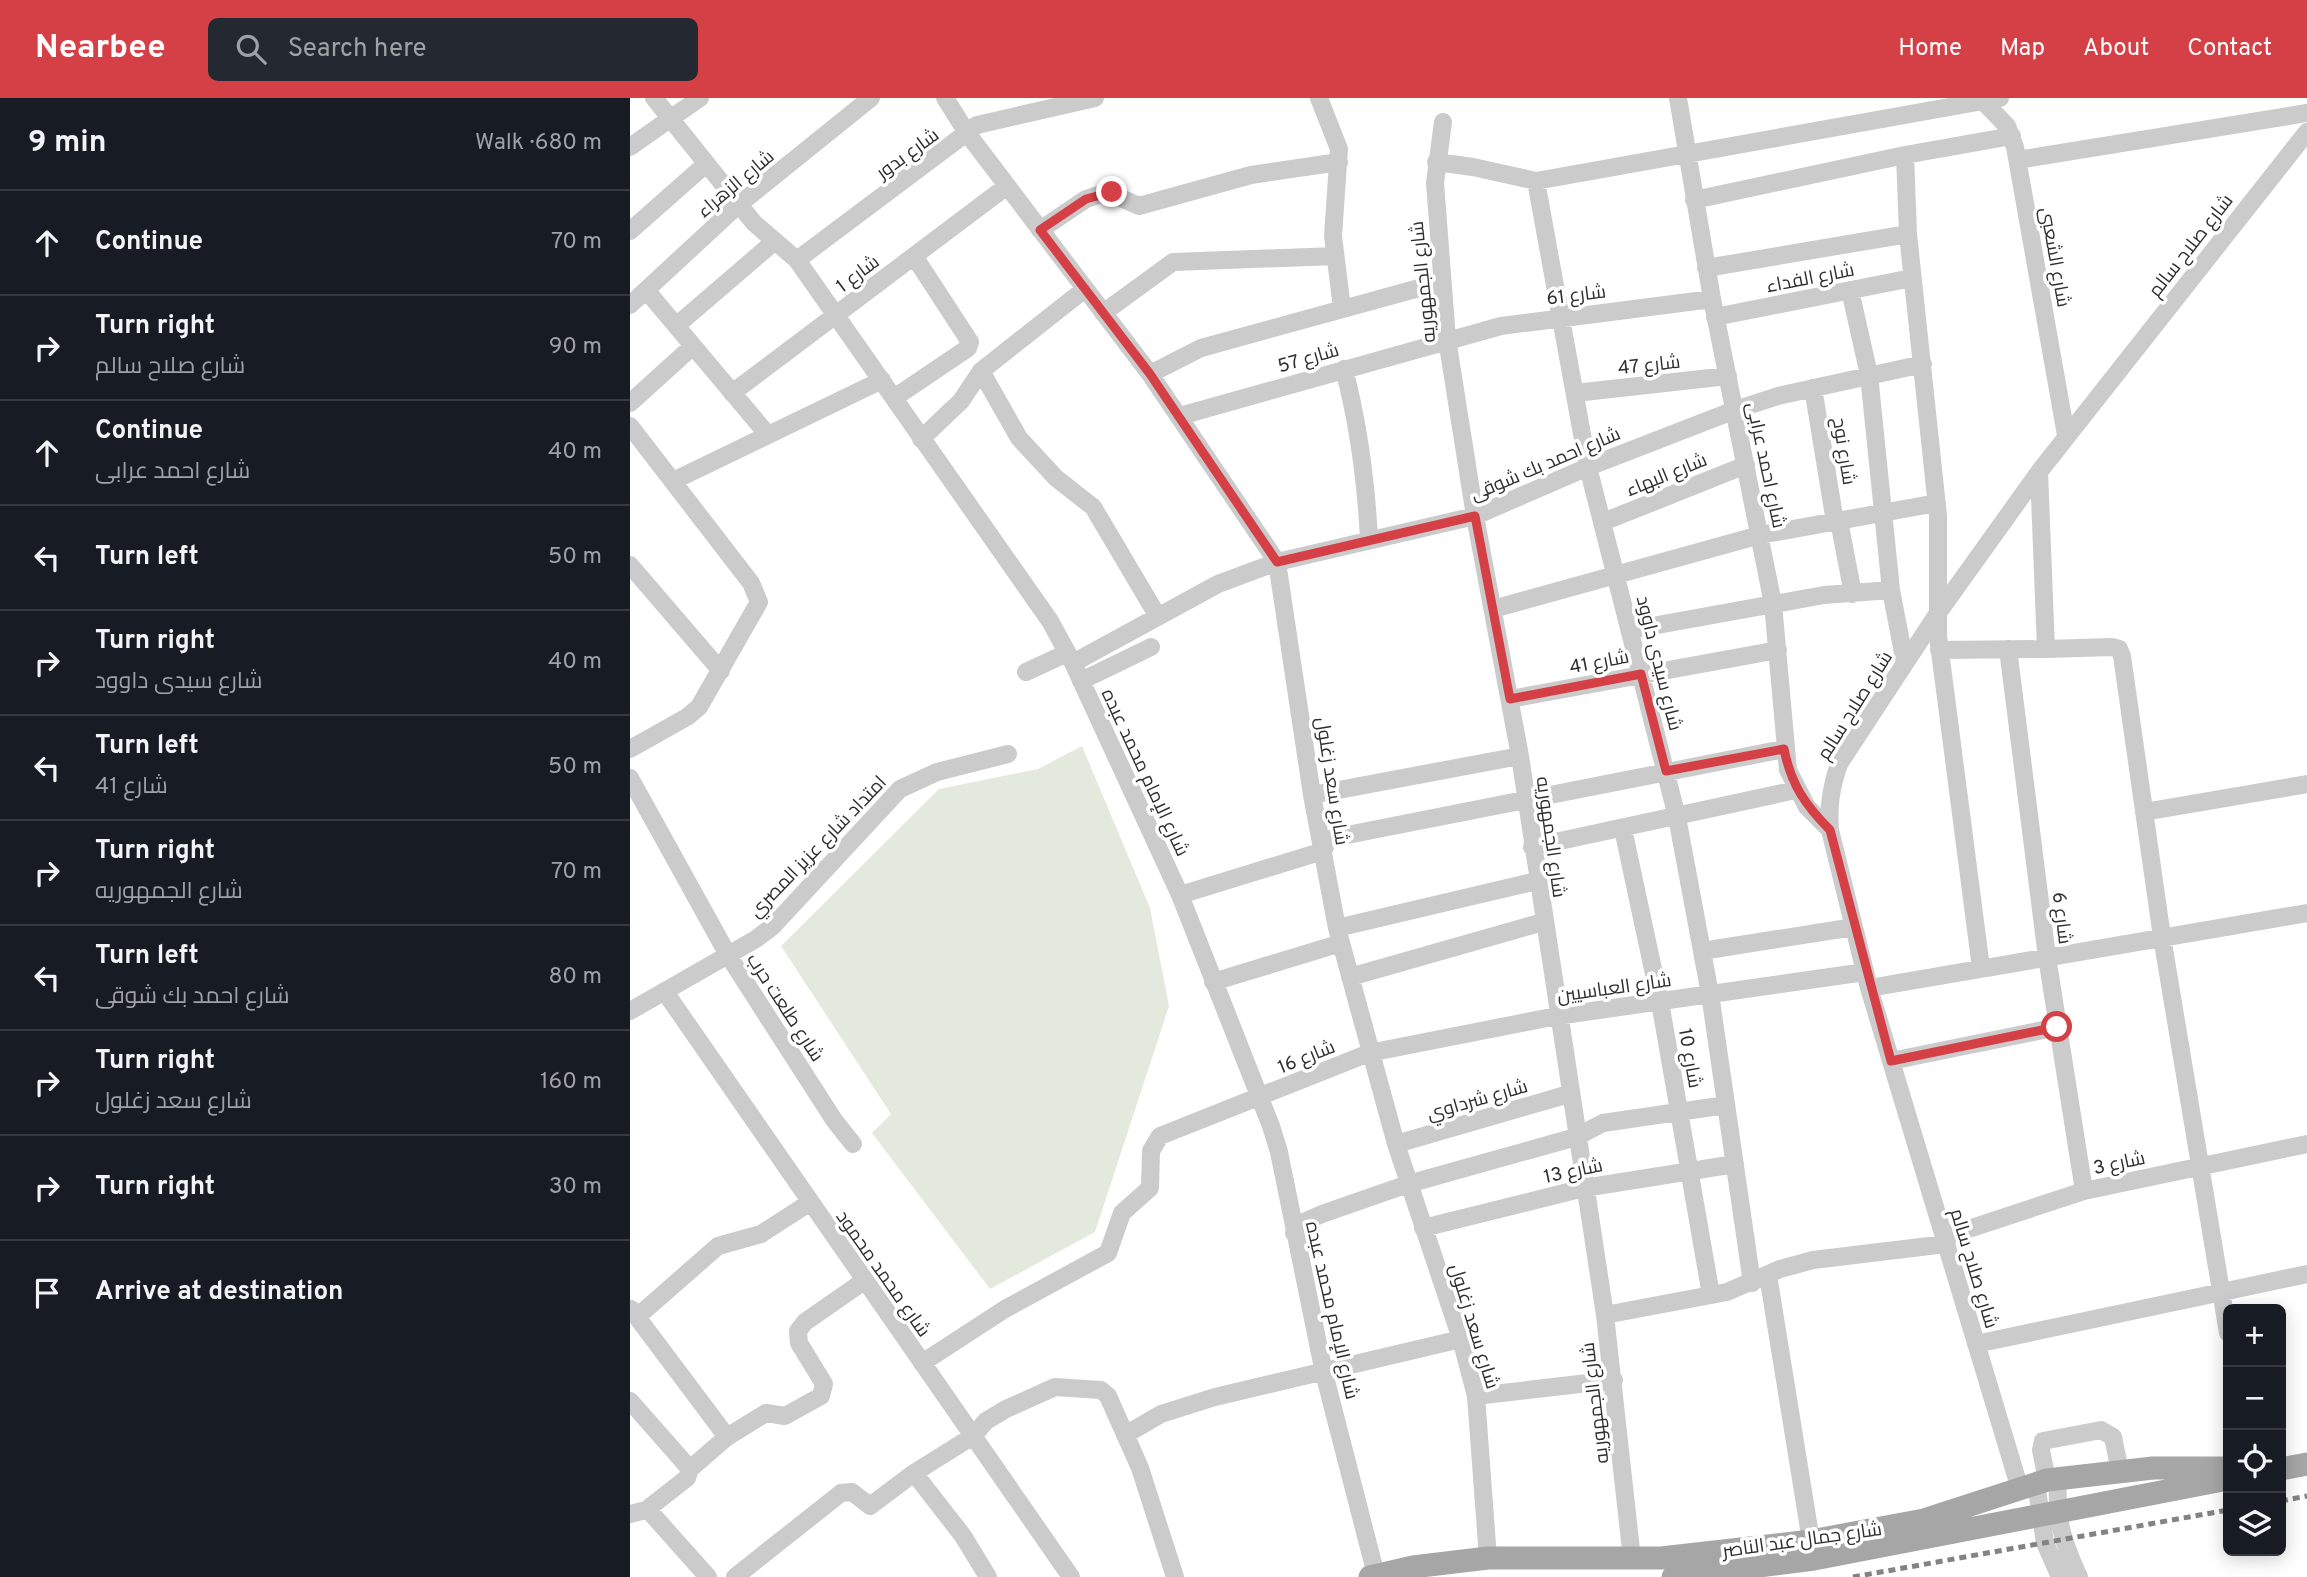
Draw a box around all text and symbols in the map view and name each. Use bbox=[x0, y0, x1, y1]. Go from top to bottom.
search box bbox=[208, 18, 698, 81]
text: Nearbee bbox=[35, 28, 166, 70]
icon: search bbox=[232, 30, 270, 68]
text: Search here bbox=[288, 33, 427, 66]
text: Home bbox=[1898, 34, 1962, 64]
text: Map bbox=[2000, 34, 2045, 64]
text: About bbox=[2083, 34, 2149, 64]
text: Contact bbox=[2187, 34, 2272, 64]
street label: شارع بدور bbox=[871, 124, 944, 186]
text: 9 min bbox=[28, 125, 106, 162]
text: Walk · 680 m bbox=[475, 129, 602, 158]
street label: شارع الزهراء bbox=[693, 145, 780, 224]
route end bbox=[1096, 176, 1127, 207]
street label: شارع صلاح سالم bbox=[2144, 190, 2239, 303]
street label: شارع الشعبى bbox=[2033, 205, 2075, 309]
street label: شارع الجمهوريه bbox=[1406, 220, 1442, 344]
icon: ahead bbox=[28, 224, 66, 262]
text: Continue bbox=[95, 226, 203, 259]
text: 70 m bbox=[551, 228, 602, 257]
street label: شارع 1 bbox=[832, 250, 885, 299]
street label: شارع الفداء bbox=[1764, 259, 1857, 299]
street label: شارع 61 bbox=[1545, 280, 1607, 312]
text: Turn right bbox=[95, 310, 215, 343]
icon: right bbox=[28, 329, 66, 367]
text: 90 m bbox=[549, 333, 602, 362]
street label: شارع 57 bbox=[1275, 339, 1342, 379]
street label: شارع 47 bbox=[1617, 351, 1682, 381]
text: شارع صلاح سالم bbox=[95, 353, 245, 382]
street label: شارع احمد عرابى bbox=[1740, 400, 1790, 531]
text: Continue bbox=[95, 415, 203, 448]
street label: شارع نوح bbox=[1826, 416, 1860, 487]
street label: شارع احمد بك شوقى bbox=[1467, 422, 1624, 507]
icon: ahead bbox=[28, 434, 66, 472]
text: 40 m bbox=[548, 438, 602, 467]
street label: شارع البهاء bbox=[1623, 449, 1711, 503]
text: شارع احمد عرابى bbox=[95, 458, 250, 487]
icon: left bbox=[28, 539, 66, 577]
text: Turn left bbox=[95, 541, 199, 574]
text: 50 m bbox=[548, 543, 602, 572]
street label: شارع سيدى داوود bbox=[1630, 593, 1686, 734]
text: Turn right bbox=[95, 625, 215, 658]
icon: right bbox=[28, 644, 66, 682]
street label: شارع 41 bbox=[1568, 645, 1631, 680]
street label: شارع صلاح سالم bbox=[1813, 647, 1899, 765]
text: 40 m bbox=[548, 648, 602, 677]
text: شارع سيدى داوود bbox=[95, 668, 263, 697]
street label: شارع الإمام محمد عبده bbox=[1095, 685, 1194, 860]
street label: شارع سعد زغلول bbox=[1309, 716, 1353, 847]
text: Turn left bbox=[95, 730, 199, 763]
icon: left bbox=[28, 749, 66, 787]
text: 50 m bbox=[548, 753, 602, 782]
street label: امتداد شارع عزيز المصري bbox=[744, 771, 893, 924]
text: شارع 41 bbox=[95, 773, 168, 802]
street label: شارع الجمهوريه bbox=[1530, 775, 1570, 899]
text: Turn right bbox=[95, 835, 215, 868]
icon: right bbox=[28, 854, 66, 892]
text: 70 m bbox=[551, 858, 602, 887]
text: شارع الجمهوريه bbox=[95, 878, 243, 907]
street label: شارع 6 bbox=[2046, 891, 2076, 946]
text: Turn left bbox=[95, 940, 199, 973]
street label: شارع طلعت حرب bbox=[740, 949, 828, 1067]
icon: left bbox=[28, 959, 66, 997]
text: 80 m bbox=[549, 963, 602, 992]
street label: شارع العباسيين bbox=[1556, 969, 1673, 1009]
text: شارع احمد بك شوقى bbox=[95, 983, 290, 1012]
route start bbox=[2041, 1011, 2072, 1042]
street label: شارع 10 bbox=[1672, 1026, 1706, 1090]
street label: شارع 16 bbox=[1275, 1036, 1339, 1080]
text: Turn right bbox=[95, 1045, 215, 1078]
icon: right bbox=[28, 1064, 66, 1102]
text: 160 m bbox=[540, 1068, 602, 1097]
street label: شارع شرداوي bbox=[1424, 1075, 1531, 1128]
text: شارع سعد زغلول bbox=[95, 1088, 252, 1117]
street label: شارع 3 bbox=[2091, 1147, 2148, 1181]
street label: شارع 13 bbox=[1542, 1154, 1605, 1190]
icon: right bbox=[28, 1169, 66, 1207]
text: Turn right bbox=[95, 1171, 215, 1204]
text: 30 m bbox=[549, 1173, 602, 1202]
street label: شارع محمد محمود bbox=[830, 1206, 935, 1342]
street label: شارع صلاح سالم bbox=[1943, 1206, 2003, 1331]
street label: شارع الإمام محمد عبده bbox=[1299, 1219, 1363, 1402]
street label: شارع سعد زغلول bbox=[1443, 1261, 1503, 1392]
icon: arrive bbox=[28, 1274, 66, 1312]
text: Arrive at destination bbox=[95, 1276, 343, 1309]
map controls bbox=[2223, 1304, 2286, 1556]
button: + bbox=[2223, 1304, 2286, 1367]
street label: شارع الجمهوريه bbox=[1577, 1341, 1615, 1465]
button: − bbox=[2223, 1367, 2286, 1430]
button: locate bbox=[2223, 1430, 2286, 1493]
button: layers bbox=[2223, 1493, 2286, 1556]
street label: شارع جمال عبد الناصر bbox=[1720, 1518, 1884, 1564]

